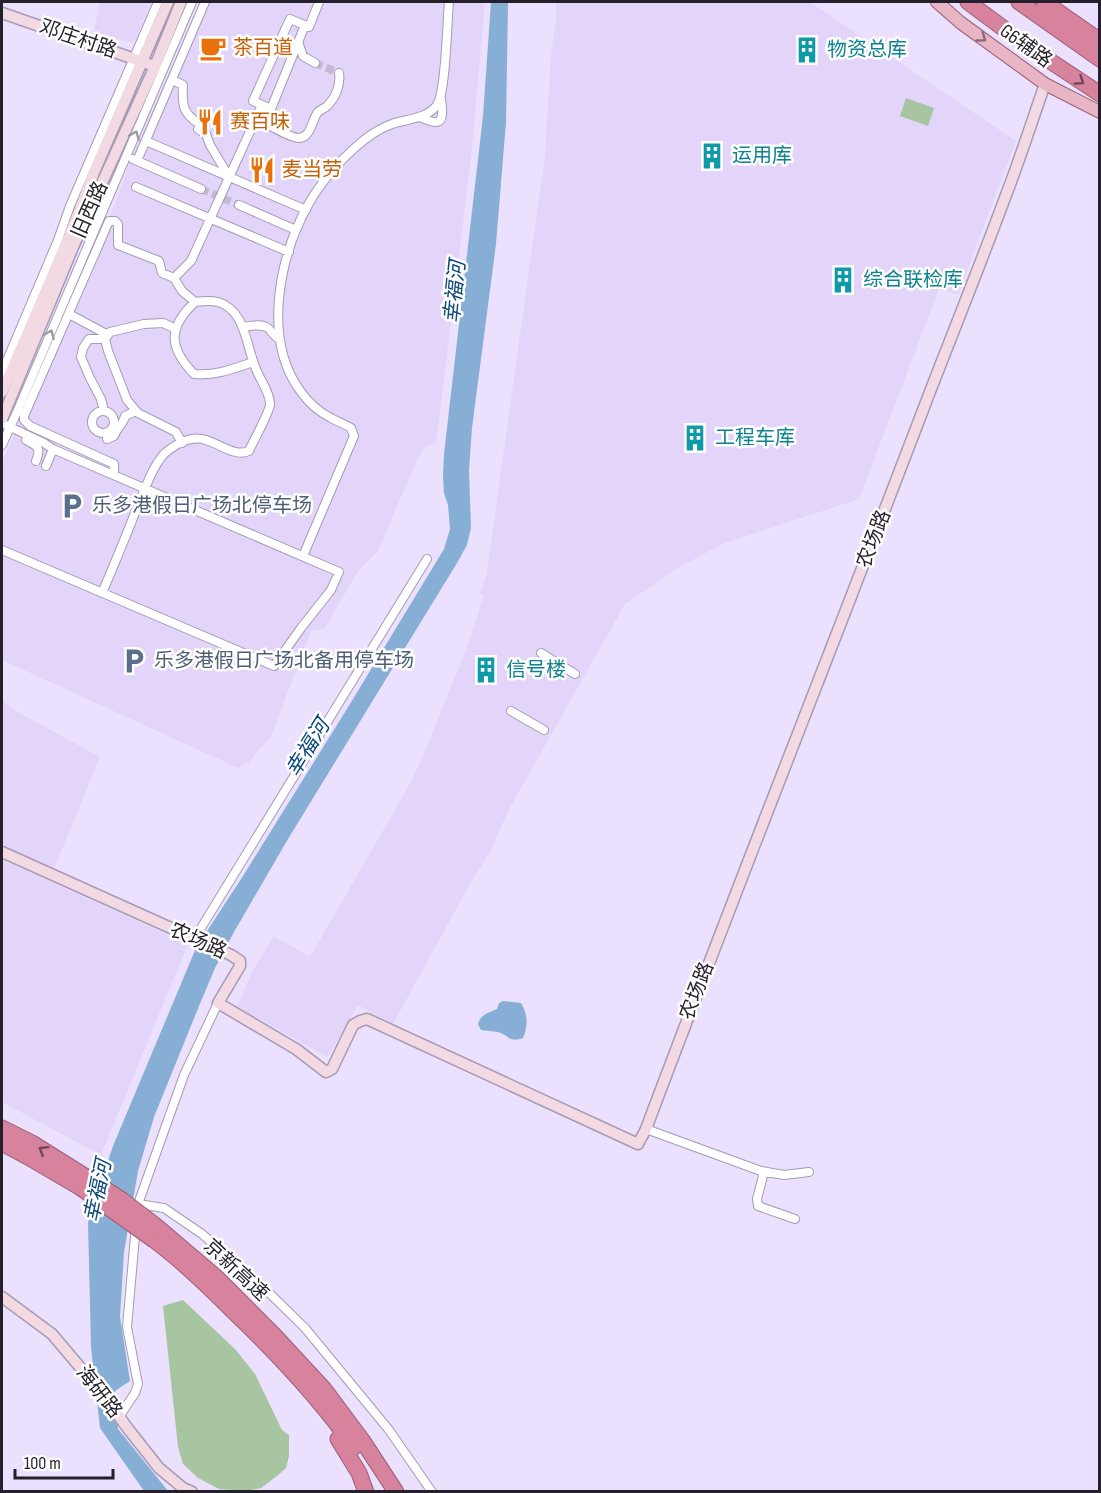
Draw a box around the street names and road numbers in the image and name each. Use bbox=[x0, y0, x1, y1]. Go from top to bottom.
street label: 邓庄村路 bbox=[36, 15, 120, 63]
street label: G6辅路 bbox=[995, 19, 1057, 73]
street label: 旧西路 bbox=[67, 178, 113, 242]
street label: 农场路 bbox=[852, 507, 896, 571]
street label: 农场路 bbox=[166, 918, 230, 964]
street label: 农场路 bbox=[675, 959, 719, 1023]
street label: 京新高速 bbox=[199, 1234, 273, 1306]
street label: 海研路 bbox=[71, 1361, 127, 1423]

